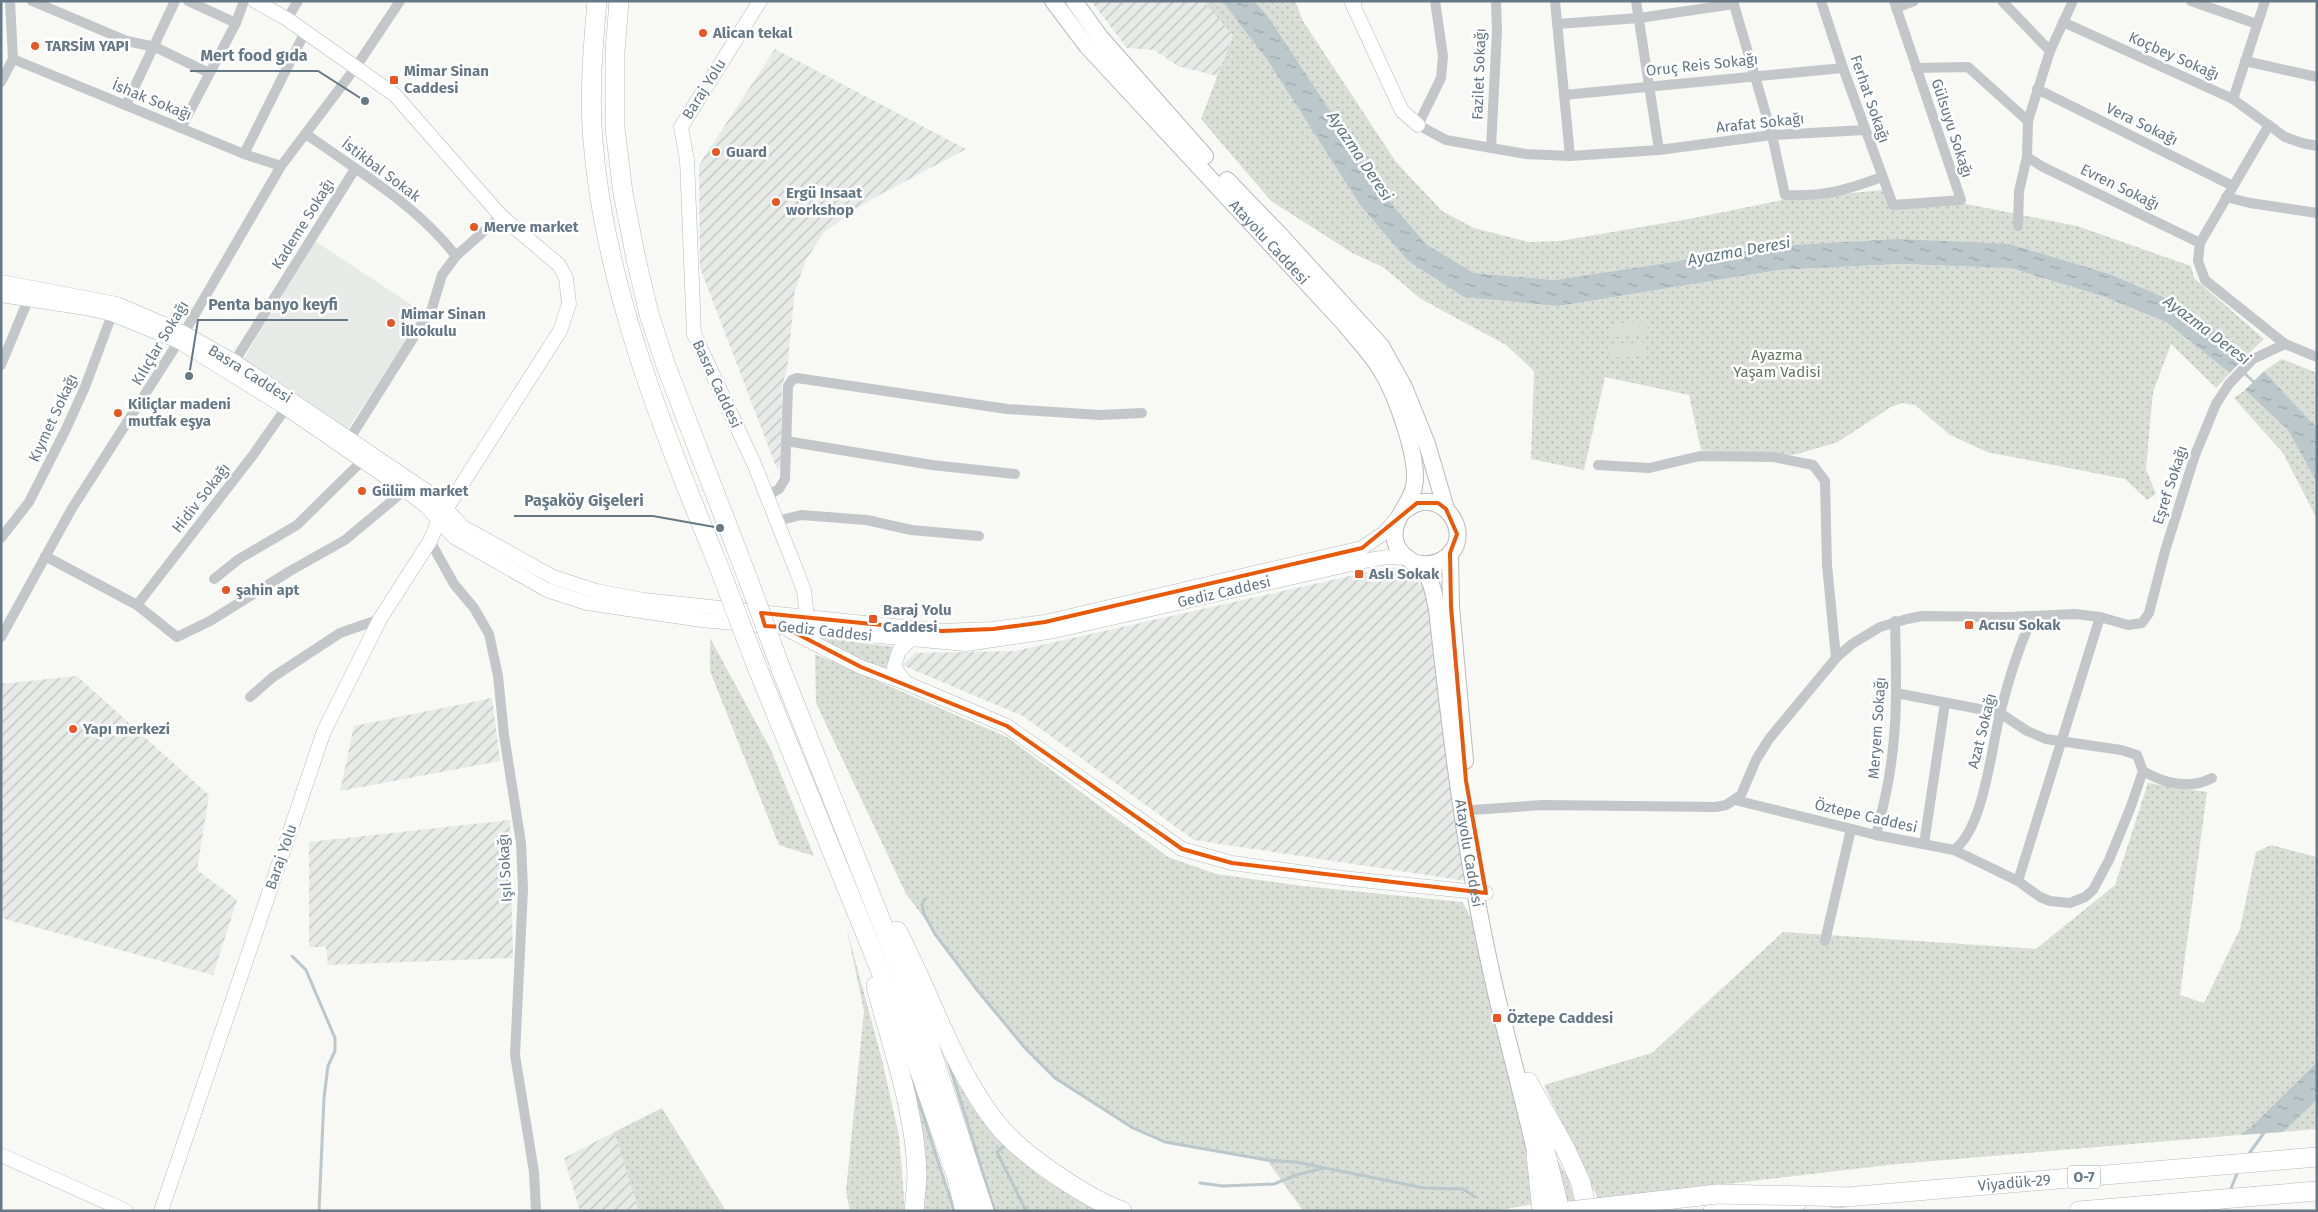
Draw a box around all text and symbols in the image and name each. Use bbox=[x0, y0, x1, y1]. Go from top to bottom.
place label: Alican tekal bbox=[712, 24, 793, 42]
marker: Alican tekal bbox=[697, 27, 709, 39]
street label: Fazilet Sokağı bbox=[1468, 28, 1490, 120]
street label: Koçbey Sokağı bbox=[2126, 28, 2222, 84]
place label: TARSİM YAPI bbox=[45, 37, 129, 55]
marker: TARSİM YAPI bbox=[29, 40, 41, 52]
callout: Mert food gıda bbox=[190, 40, 318, 71]
text: Mert food gıda bbox=[200, 46, 308, 65]
street label: Oruç Reis Sokağı bbox=[1645, 50, 1759, 80]
street label: Ferhat Sokağı bbox=[1847, 53, 1893, 145]
street label: Baraj Yolu bbox=[678, 55, 730, 123]
place label: Mimar Sinan Caddesi bbox=[404, 62, 489, 97]
marker: Mimar Sinan Caddesi bbox=[388, 74, 400, 86]
street label: İshak Sokağı bbox=[109, 76, 195, 124]
street label: Gülsuyu Sokağı bbox=[1928, 76, 1976, 180]
street label: Vera Sokağı bbox=[2103, 99, 2181, 149]
water label: Ayazma Deresi bbox=[1323, 107, 1397, 205]
street label: Arafat Sokağı bbox=[1715, 109, 1805, 137]
street label: İstikbal Sokak bbox=[338, 134, 424, 206]
place label: Guard bbox=[726, 143, 767, 161]
marker: Guard bbox=[710, 146, 722, 158]
street label: Evren Sokağı bbox=[2077, 160, 2163, 214]
street label: Kademe Sokağı bbox=[268, 175, 338, 273]
place label: Ergü Insaat workshop bbox=[786, 184, 862, 219]
marker: Ergü Insaat workshop bbox=[770, 196, 782, 208]
street label: Atayolu Caddesi bbox=[1225, 196, 1313, 288]
place label: Merve market bbox=[484, 218, 579, 236]
marker: Merve market bbox=[468, 221, 480, 233]
water label: Ayazma Deresi bbox=[1685, 233, 1792, 270]
callout: Penta banyo keyfi bbox=[198, 289, 348, 320]
water label: Ayazma Deresi bbox=[2159, 291, 2255, 369]
text: Penta banyo keyfi bbox=[208, 295, 338, 314]
street label: Kılıçlar Sokağı bbox=[128, 297, 192, 389]
place label: Mimar Sinan İlkokulu bbox=[401, 305, 486, 340]
marker: Mimar Sinan İlkokulu bbox=[385, 317, 397, 329]
street label: Basra Caddesi bbox=[689, 337, 745, 431]
street label: Basra Caddesi bbox=[205, 341, 295, 407]
park label: Ayazma Yaşam Vadisi bbox=[1733, 346, 1821, 381]
street label: Kıymet Sokağı bbox=[25, 371, 81, 465]
place label: Kiliçlar madeni mutfak eşya bbox=[128, 395, 231, 431]
marker: Kiliçlar madeni mutfak eşya bbox=[112, 407, 124, 419]
street label: Eşref Sokağı bbox=[2149, 443, 2191, 527]
street label: Hidiv Sokağı bbox=[168, 460, 234, 536]
place label: Gülüm market bbox=[372, 482, 469, 500]
marker: Gülüm market bbox=[356, 485, 368, 497]
callout: Paşaköy Gişeleri bbox=[514, 485, 653, 516]
text: Paşaköy Gişeleri bbox=[524, 491, 644, 511]
place label: Aslı Sokak bbox=[1368, 565, 1440, 583]
marker: Aslı Sokak bbox=[1353, 568, 1365, 580]
street label: Gediz Caddesi bbox=[1176, 573, 1272, 611]
place label: şahin apt bbox=[236, 581, 300, 600]
marker: şahin apt bbox=[220, 584, 232, 596]
place label: Baraj Yolu Caddesi bbox=[883, 601, 952, 636]
marker: Baraj Yolu Caddesi bbox=[867, 613, 879, 625]
place label: Acısu Sokak bbox=[1978, 616, 2061, 634]
street label: Gediz Caddesi bbox=[777, 617, 873, 645]
marker: Acısu Sokak bbox=[1963, 619, 1975, 631]
street label: Meryem Sokağı bbox=[1864, 676, 1890, 780]
street label: Azat Sokağı bbox=[1964, 692, 2000, 770]
place label: Yapı merkezi bbox=[82, 720, 170, 738]
marker: Yapı merkezi bbox=[67, 723, 79, 735]
street label: Öztepe Caddesi bbox=[1813, 795, 1919, 837]
street label: Atayolu Caddesi bbox=[1451, 798, 1487, 909]
street label: Baraj Yolu bbox=[261, 822, 301, 892]
street label: Işıl Sokağı bbox=[494, 833, 516, 903]
place label: Öztepe Caddesi bbox=[1507, 1009, 1613, 1027]
marker: Öztepe Caddesi bbox=[1491, 1012, 1503, 1024]
road number: O-7 bbox=[2068, 1166, 2100, 1188]
street label: Viyadük-29 bbox=[1977, 1171, 2052, 1195]

